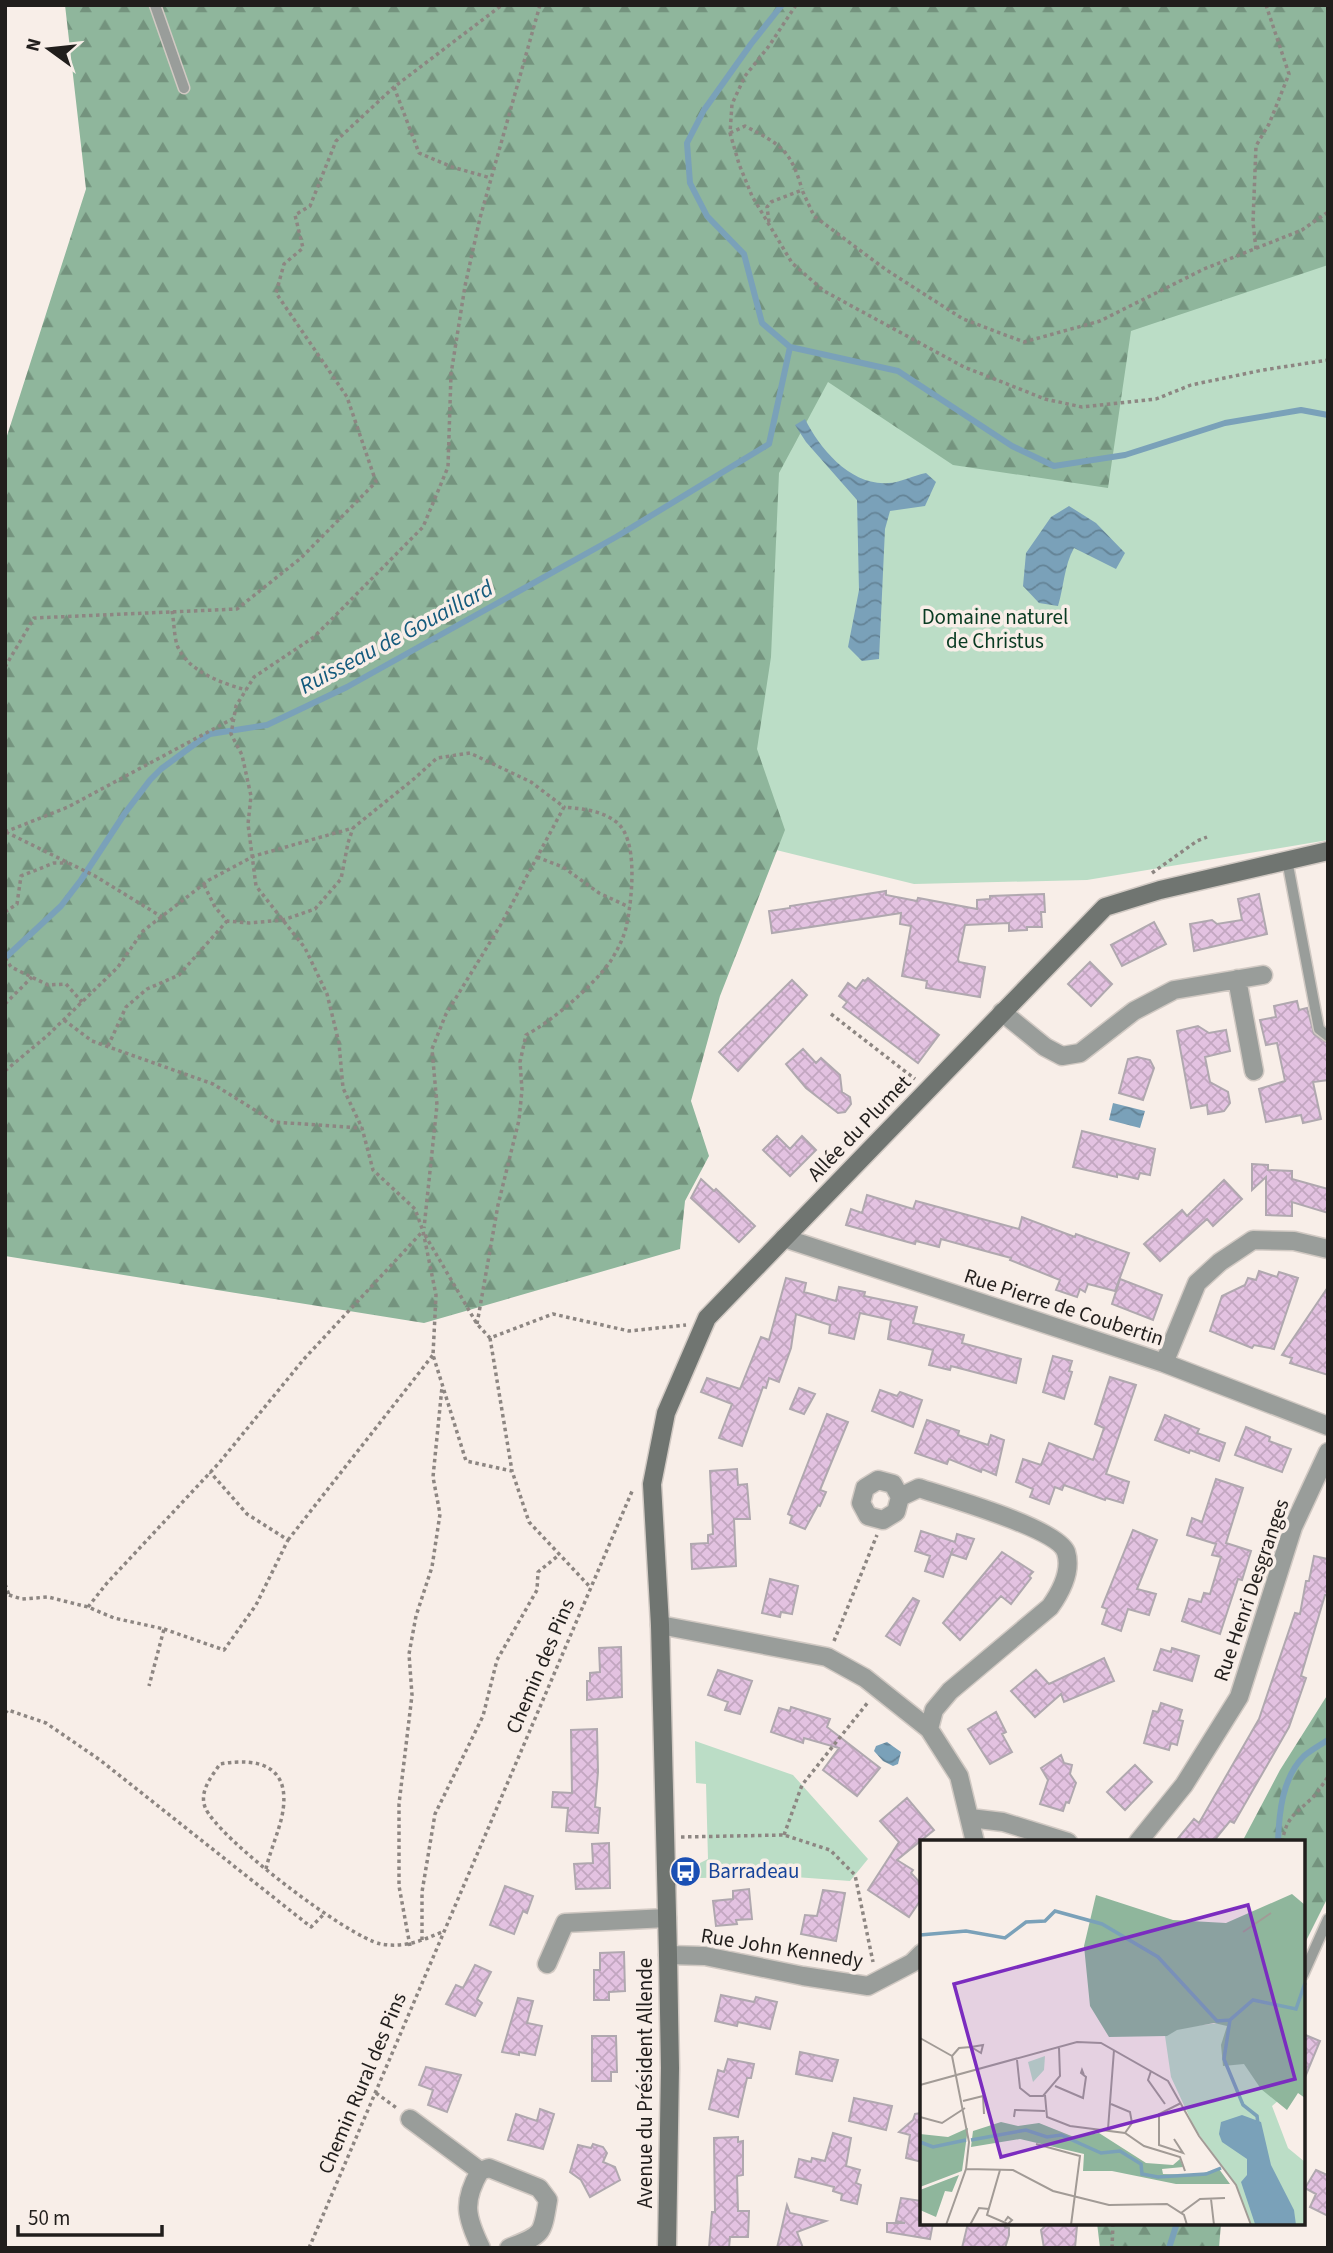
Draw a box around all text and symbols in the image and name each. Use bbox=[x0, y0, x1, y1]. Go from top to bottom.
north arrow bbox=[14, 14, 84, 84]
text: N bbox=[19, 35, 49, 55]
water label: Ruisseau de Gouaillard bbox=[293, 572, 499, 702]
park label: Domaine naturel de Christus bbox=[922, 602, 1068, 656]
street label: Allée du Plumet bbox=[800, 1068, 918, 1188]
street label: Rue Pierre de Coubertin bbox=[960, 1261, 1168, 1353]
street label: Rue Henri Desgranges bbox=[1206, 1494, 1296, 1685]
street label: Chemin des Pins bbox=[498, 1593, 582, 1738]
inset map bbox=[920, 1840, 1305, 2225]
bus stop icon: Barradeau bbox=[668, 1854, 702, 1888]
place label: Barradeau bbox=[708, 1856, 799, 1886]
street label: Rue John Kennedy bbox=[699, 1920, 865, 1976]
street label: Avenue du Président Allende bbox=[630, 1958, 660, 2208]
street label: Chemin Rural des Pins bbox=[310, 1987, 414, 2179]
scale bar bbox=[18, 2194, 161, 2238]
text: 50 m bbox=[28, 2203, 70, 2233]

